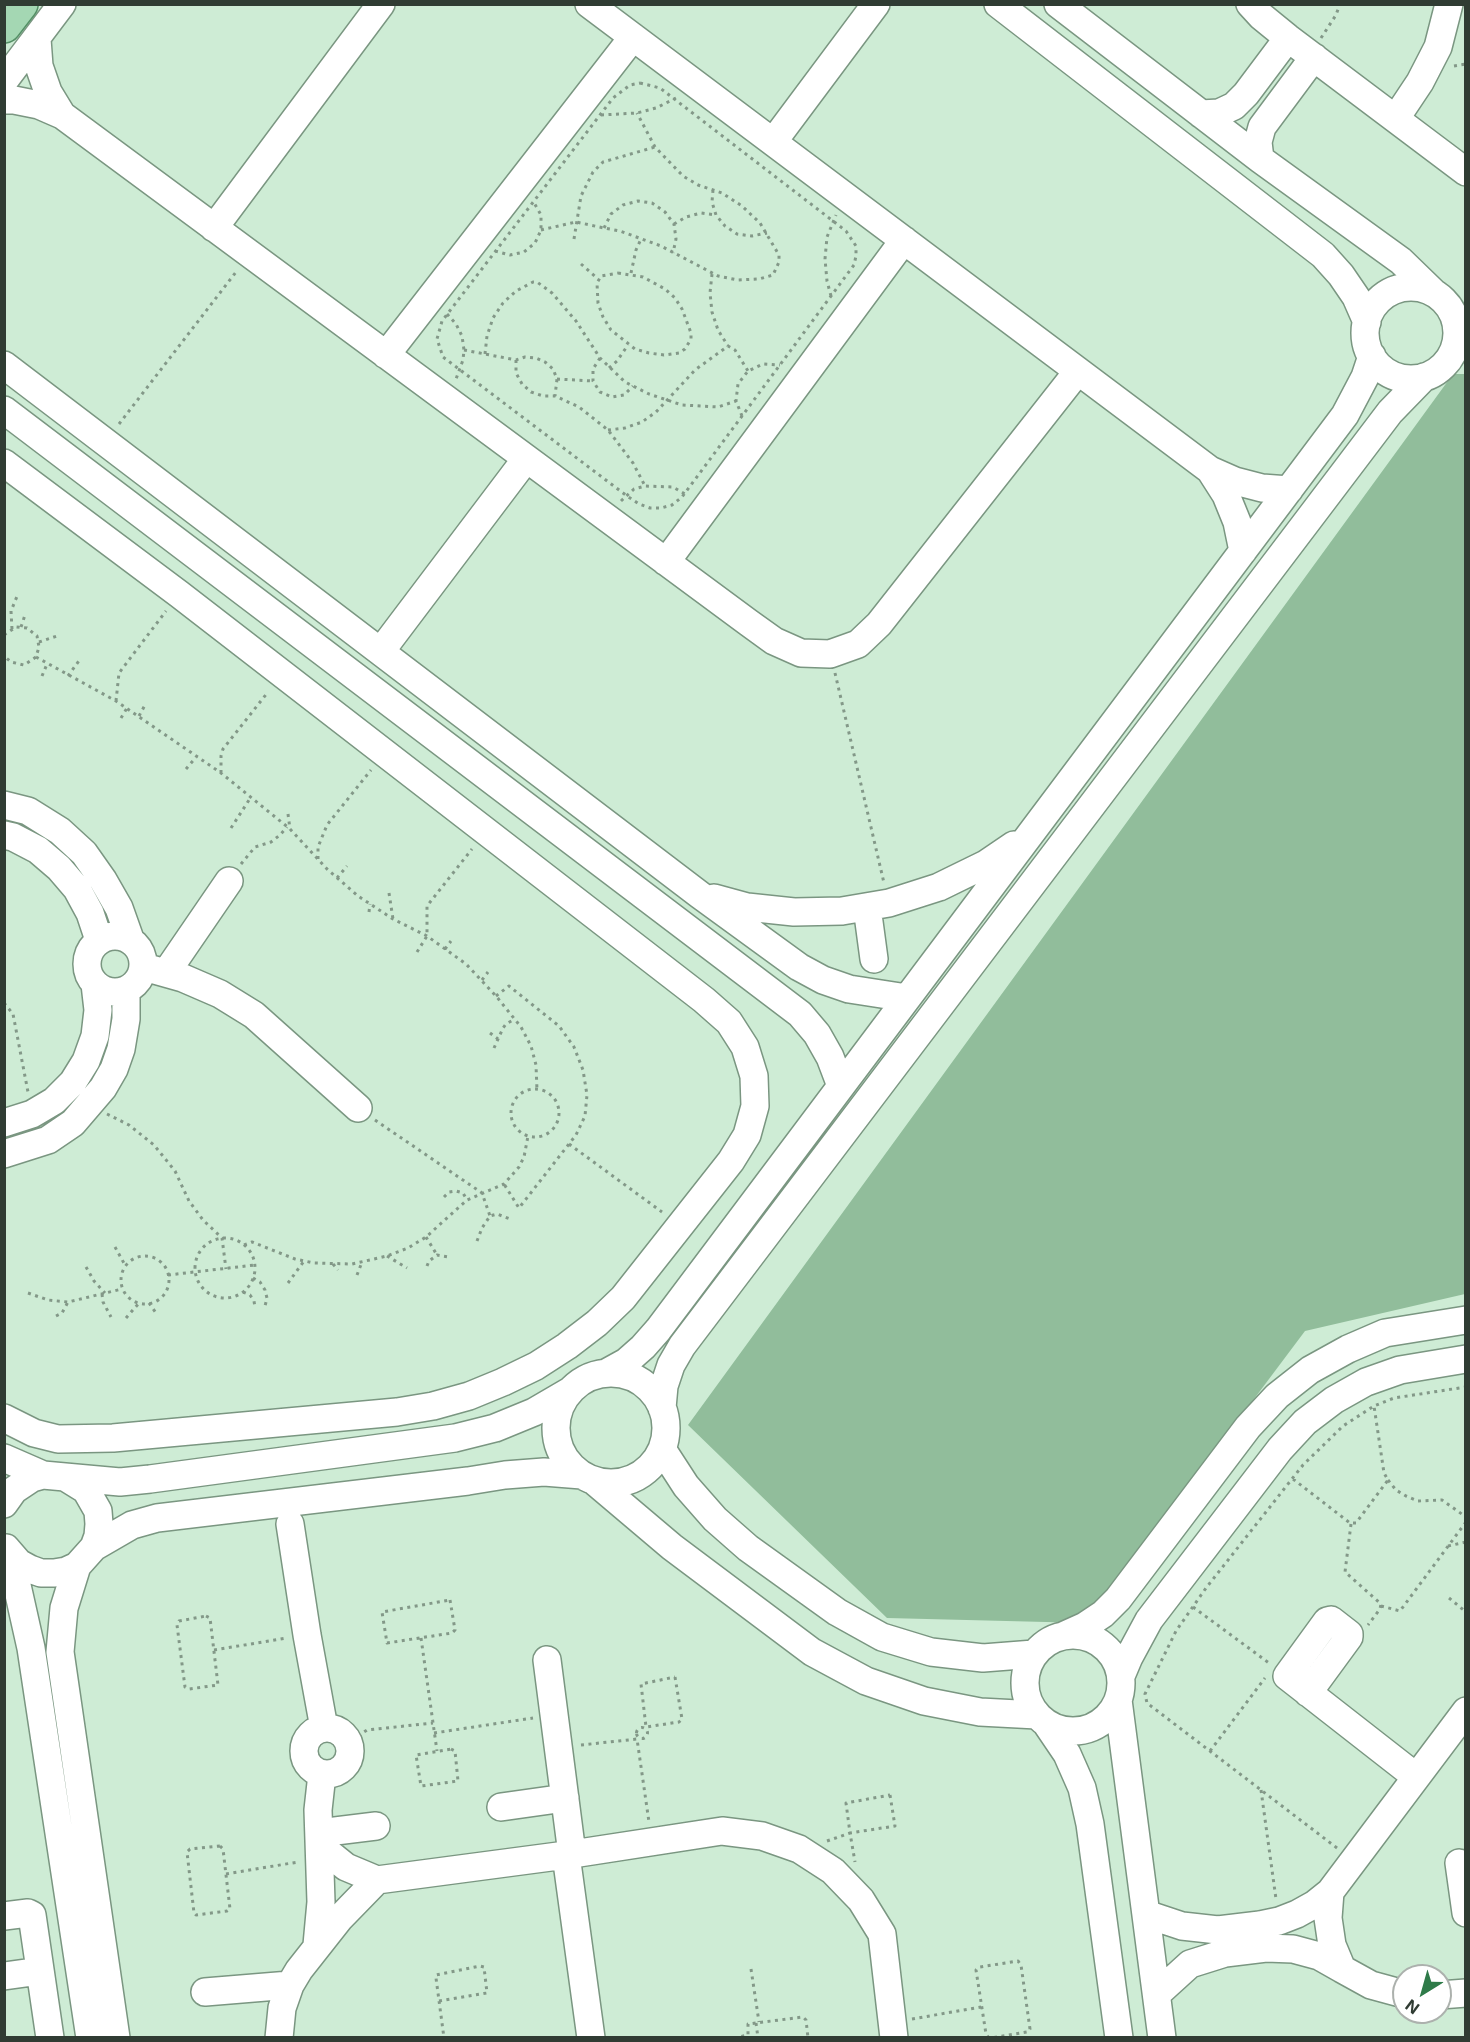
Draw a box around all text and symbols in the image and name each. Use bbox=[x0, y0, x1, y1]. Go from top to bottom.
north arrow bbox=[1392, 1964, 1452, 2024]
text: N bbox=[1401, 1995, 1423, 2018]

